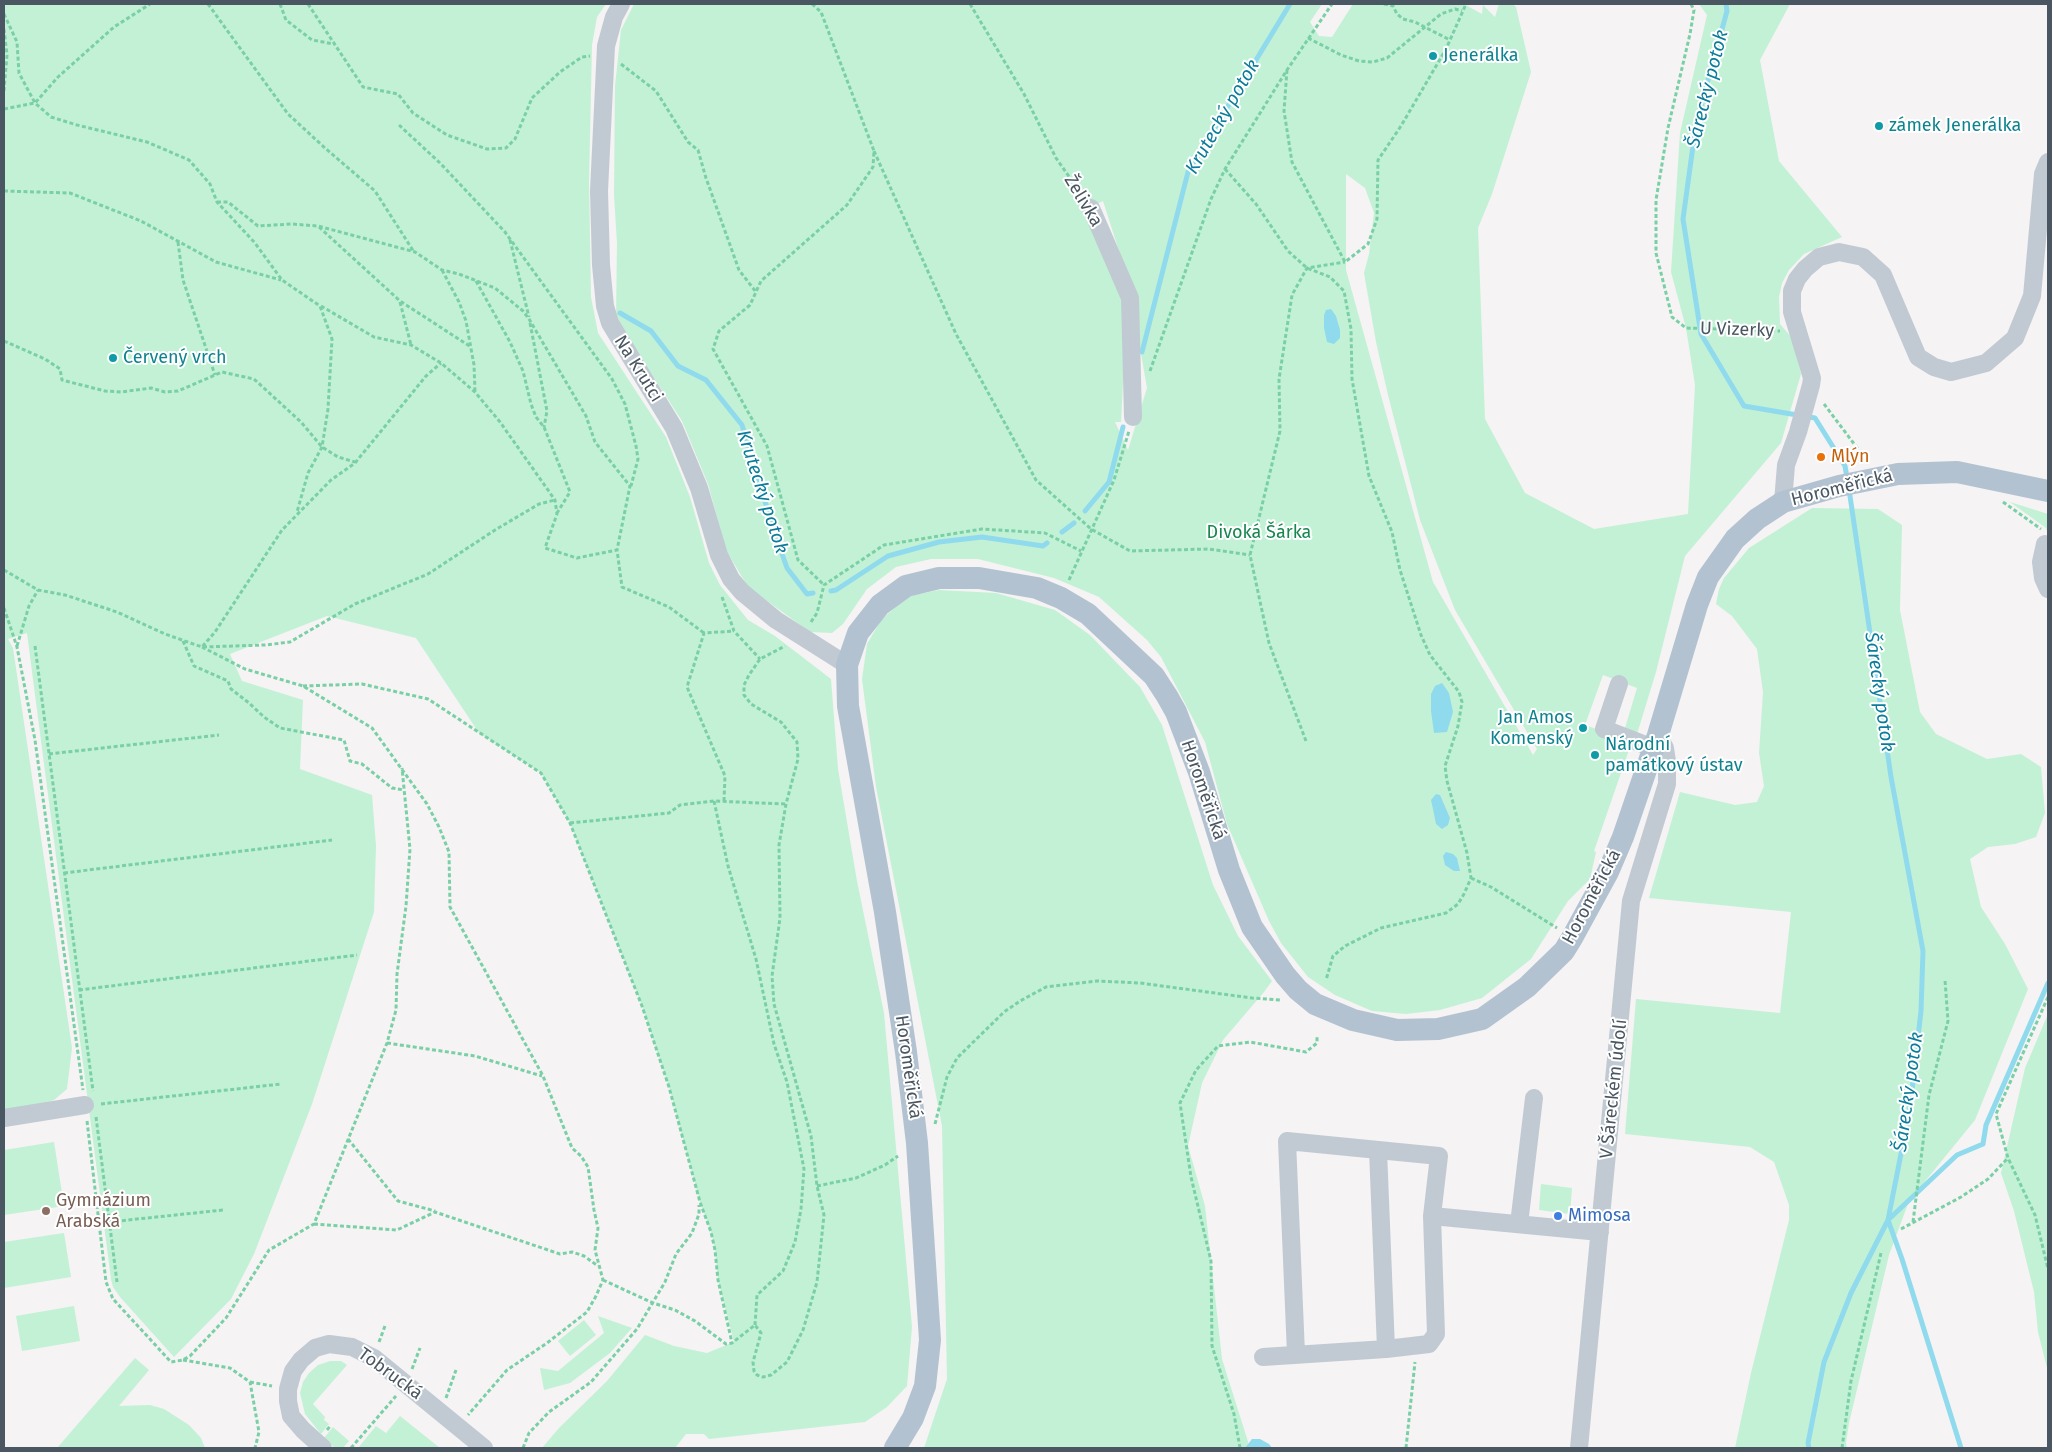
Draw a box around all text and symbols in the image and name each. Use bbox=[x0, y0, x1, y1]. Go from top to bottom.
water label: Šárecký potok bbox=[1682, 28, 1734, 150]
place label: Jenerálka bbox=[1443, 45, 1519, 67]
marker: Jenerálka bbox=[1427, 50, 1439, 62]
water label: Krutecký potok bbox=[1181, 56, 1265, 178]
place label: zámek Jenerálka bbox=[1889, 115, 2021, 137]
marker: zámek Jenerálka bbox=[1873, 120, 1885, 132]
street label: Želivka bbox=[1059, 171, 1107, 231]
street label: U Vizerky bbox=[1699, 318, 1775, 342]
street label: Na Krutci bbox=[609, 332, 667, 406]
place label: Červený vrch bbox=[123, 347, 227, 369]
marker: Červený vrch bbox=[107, 352, 119, 364]
water label: Krutecký potok bbox=[731, 427, 793, 557]
place label: Mlýn bbox=[1831, 446, 1870, 468]
marker: Mlýn bbox=[1815, 451, 1827, 463]
street label: Horoměřická bbox=[1789, 465, 1895, 511]
park label: Divoká Šárka bbox=[1207, 522, 1311, 544]
water label: Šárecký potok bbox=[1859, 631, 1899, 753]
place label: Jan Amos Komenský bbox=[1490, 707, 1573, 750]
marker: Jan Amos Komenský bbox=[1577, 722, 1589, 734]
place label: Národní památkový ústav bbox=[1605, 734, 1743, 776]
street label: Horoměřická bbox=[1176, 737, 1230, 843]
marker: Národní památkový ústav bbox=[1589, 749, 1601, 761]
street label: Horoměřická bbox=[1558, 846, 1626, 948]
street label: Horoměřická bbox=[890, 1014, 926, 1120]
street label: V Šáreckém údolí bbox=[1596, 1018, 1632, 1160]
water label: Šárecký potok bbox=[1889, 1031, 1929, 1153]
place label: Gymnázium Arabská bbox=[56, 1190, 151, 1232]
marker: Gymnázium Arabská bbox=[40, 1205, 52, 1217]
place label: Mimosa bbox=[1568, 1205, 1631, 1227]
marker: Mimosa bbox=[1552, 1210, 1564, 1222]
street label: Tobrucká bbox=[354, 1343, 426, 1405]

